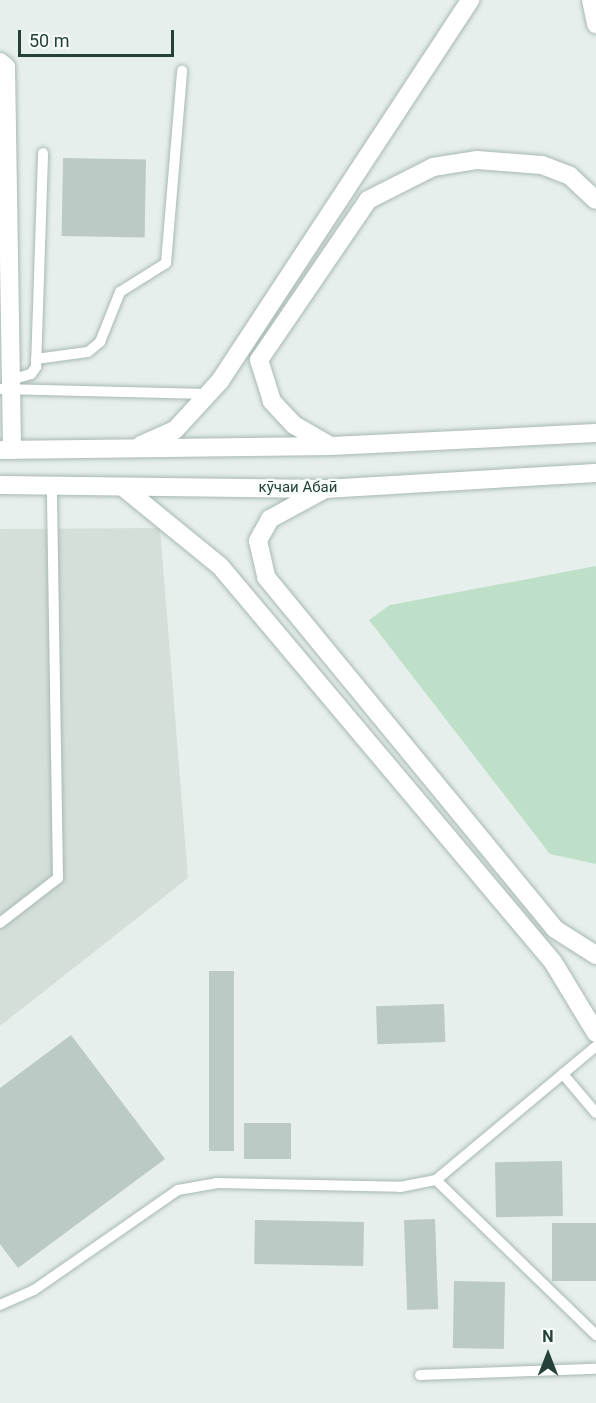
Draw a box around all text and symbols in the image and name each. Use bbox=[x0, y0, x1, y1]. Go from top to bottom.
scale bar bbox=[21, 18, 177, 56]
text: 50 m bbox=[29, 30, 69, 51]
street label: кӯчаи Абаӣ bbox=[259, 479, 337, 497]
north arrow bbox=[518, 1325, 578, 1385]
text: N bbox=[542, 1327, 554, 1346]

